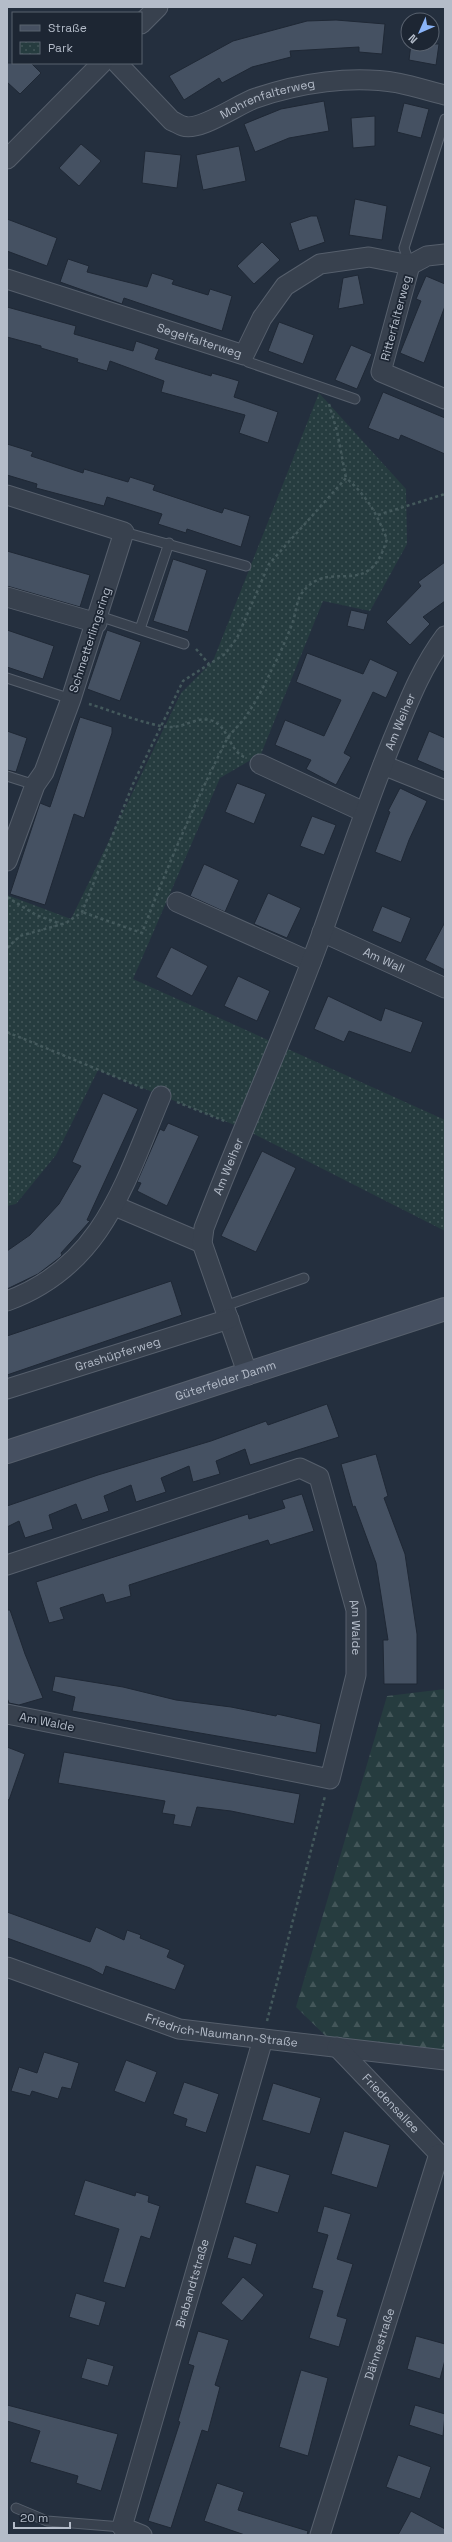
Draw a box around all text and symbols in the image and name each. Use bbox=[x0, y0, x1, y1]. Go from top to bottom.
legend bbox=[12, 12, 142, 64]
north arrow bbox=[400, 12, 440, 52]
text: Straße bbox=[48, 20, 87, 36]
text: N bbox=[405, 32, 420, 47]
text: Park bbox=[48, 40, 73, 56]
street label: Mohrenfalterweg bbox=[217, 75, 316, 123]
street label: Ritterfalterweg bbox=[377, 274, 415, 362]
street label: Segelfalterweg bbox=[155, 320, 244, 362]
street label: Schmetterlingsring bbox=[65, 585, 115, 695]
street label: Am Weiher bbox=[381, 690, 419, 753]
street label: Am Wall bbox=[361, 944, 407, 977]
street label: Am Weiher bbox=[210, 1135, 247, 1198]
street label: Grashüpferweg bbox=[73, 1333, 162, 1375]
street label: Güterfelder Damm bbox=[173, 1357, 278, 1405]
street label: Am Walde bbox=[345, 1598, 364, 1655]
street label: Am Walde bbox=[18, 1709, 76, 1735]
street label: Friedrich-Naumann-Straße bbox=[143, 2010, 299, 2051]
street label: Friedensallee bbox=[359, 2070, 423, 2137]
street label: Brabandtstraße bbox=[172, 2237, 213, 2330]
street label: Dähnestraße bbox=[361, 2306, 398, 2382]
scale bar bbox=[14, 2504, 70, 2530]
text: 20 m bbox=[20, 2510, 48, 2526]

